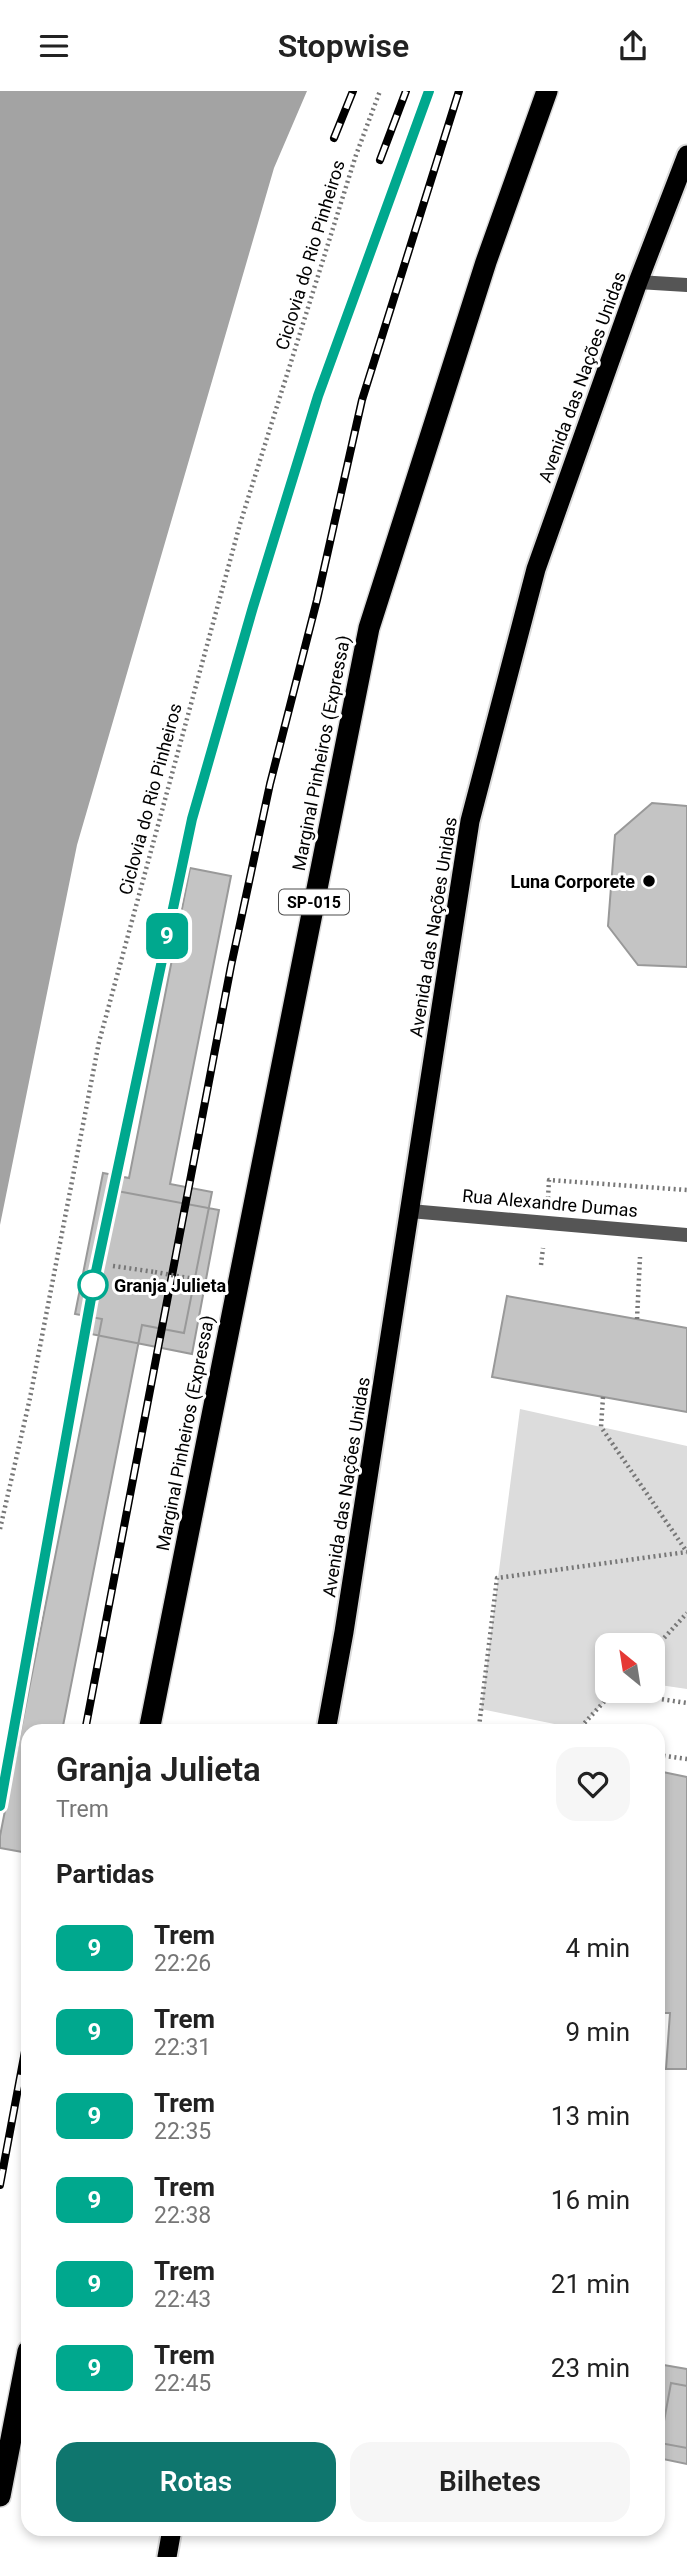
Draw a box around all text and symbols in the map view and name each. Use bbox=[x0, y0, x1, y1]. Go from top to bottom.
icon: menu bbox=[35, 27, 73, 65]
text: Stopwise bbox=[278, 27, 409, 65]
icon: share bbox=[614, 27, 652, 65]
street label: Ciclovia do Rio Pinheiros bbox=[271, 158, 349, 352]
street label: Avenida das Nações Unidas bbox=[534, 269, 630, 485]
street label: Marginal Pinheiros (Expressa) bbox=[288, 633, 355, 873]
street label: Ciclovia do Rio Pinheiros bbox=[114, 701, 186, 897]
street label: Avenida das Nações Unidas bbox=[405, 815, 461, 1039]
place label: Luna Corporete bbox=[510, 871, 635, 892]
marker: Luna Corporete bbox=[641, 873, 657, 889]
road number: SP-015 bbox=[279, 889, 349, 915]
line badge: 9 bbox=[144, 913, 190, 959]
text: 9 bbox=[160, 922, 174, 950]
street label: Rua Alexandre Dumas bbox=[461, 1185, 639, 1221]
marker: Granja Julieta bbox=[78, 1270, 108, 1300]
place label: Granja Julieta bbox=[114, 1275, 227, 1296]
street label: Marginal Pinheiros (Expressa) bbox=[152, 1313, 219, 1553]
street label: Avenida das Nações Unidas bbox=[318, 1375, 374, 1599]
north arrow bbox=[595, 1633, 665, 1703]
map controls bbox=[595, 1633, 665, 1703]
button: heart bbox=[556, 1747, 630, 1821]
text: Granja Julieta bbox=[56, 1750, 261, 1789]
text: Trem bbox=[56, 1796, 109, 1823]
text: Partidas bbox=[56, 1859, 154, 1889]
text: Trem bbox=[154, 1920, 215, 1950]
text: 4 min bbox=[565, 1933, 630, 1963]
text: 9 bbox=[88, 1934, 101, 1962]
text: 22:26 bbox=[154, 1950, 211, 1977]
text: Trem bbox=[154, 2004, 215, 2034]
text: 9 min bbox=[565, 2017, 630, 2047]
text: 9 bbox=[88, 2018, 101, 2046]
text: 22:31 bbox=[154, 2034, 211, 2061]
text: Trem bbox=[154, 2088, 215, 2118]
text: 13 min bbox=[551, 2101, 630, 2131]
text: 9 bbox=[88, 2102, 101, 2130]
text: 22:35 bbox=[154, 2118, 211, 2145]
text: Trem bbox=[154, 2172, 215, 2202]
text: 16 min bbox=[551, 2185, 630, 2215]
text: 9 bbox=[88, 2186, 101, 2214]
text: 22:38 bbox=[154, 2202, 211, 2229]
text: Trem bbox=[154, 2256, 215, 2286]
text: 21 min bbox=[551, 2269, 630, 2299]
text: 9 bbox=[88, 2270, 101, 2298]
text: 22:43 bbox=[154, 2286, 211, 2313]
text: Trem bbox=[154, 2340, 215, 2370]
text: 23 min bbox=[551, 2353, 630, 2383]
text: 9 bbox=[88, 2354, 101, 2382]
text: 22:45 bbox=[154, 2370, 211, 2397]
button: Rotas bbox=[56, 2442, 336, 2522]
button: Bilhetes bbox=[350, 2442, 630, 2522]

